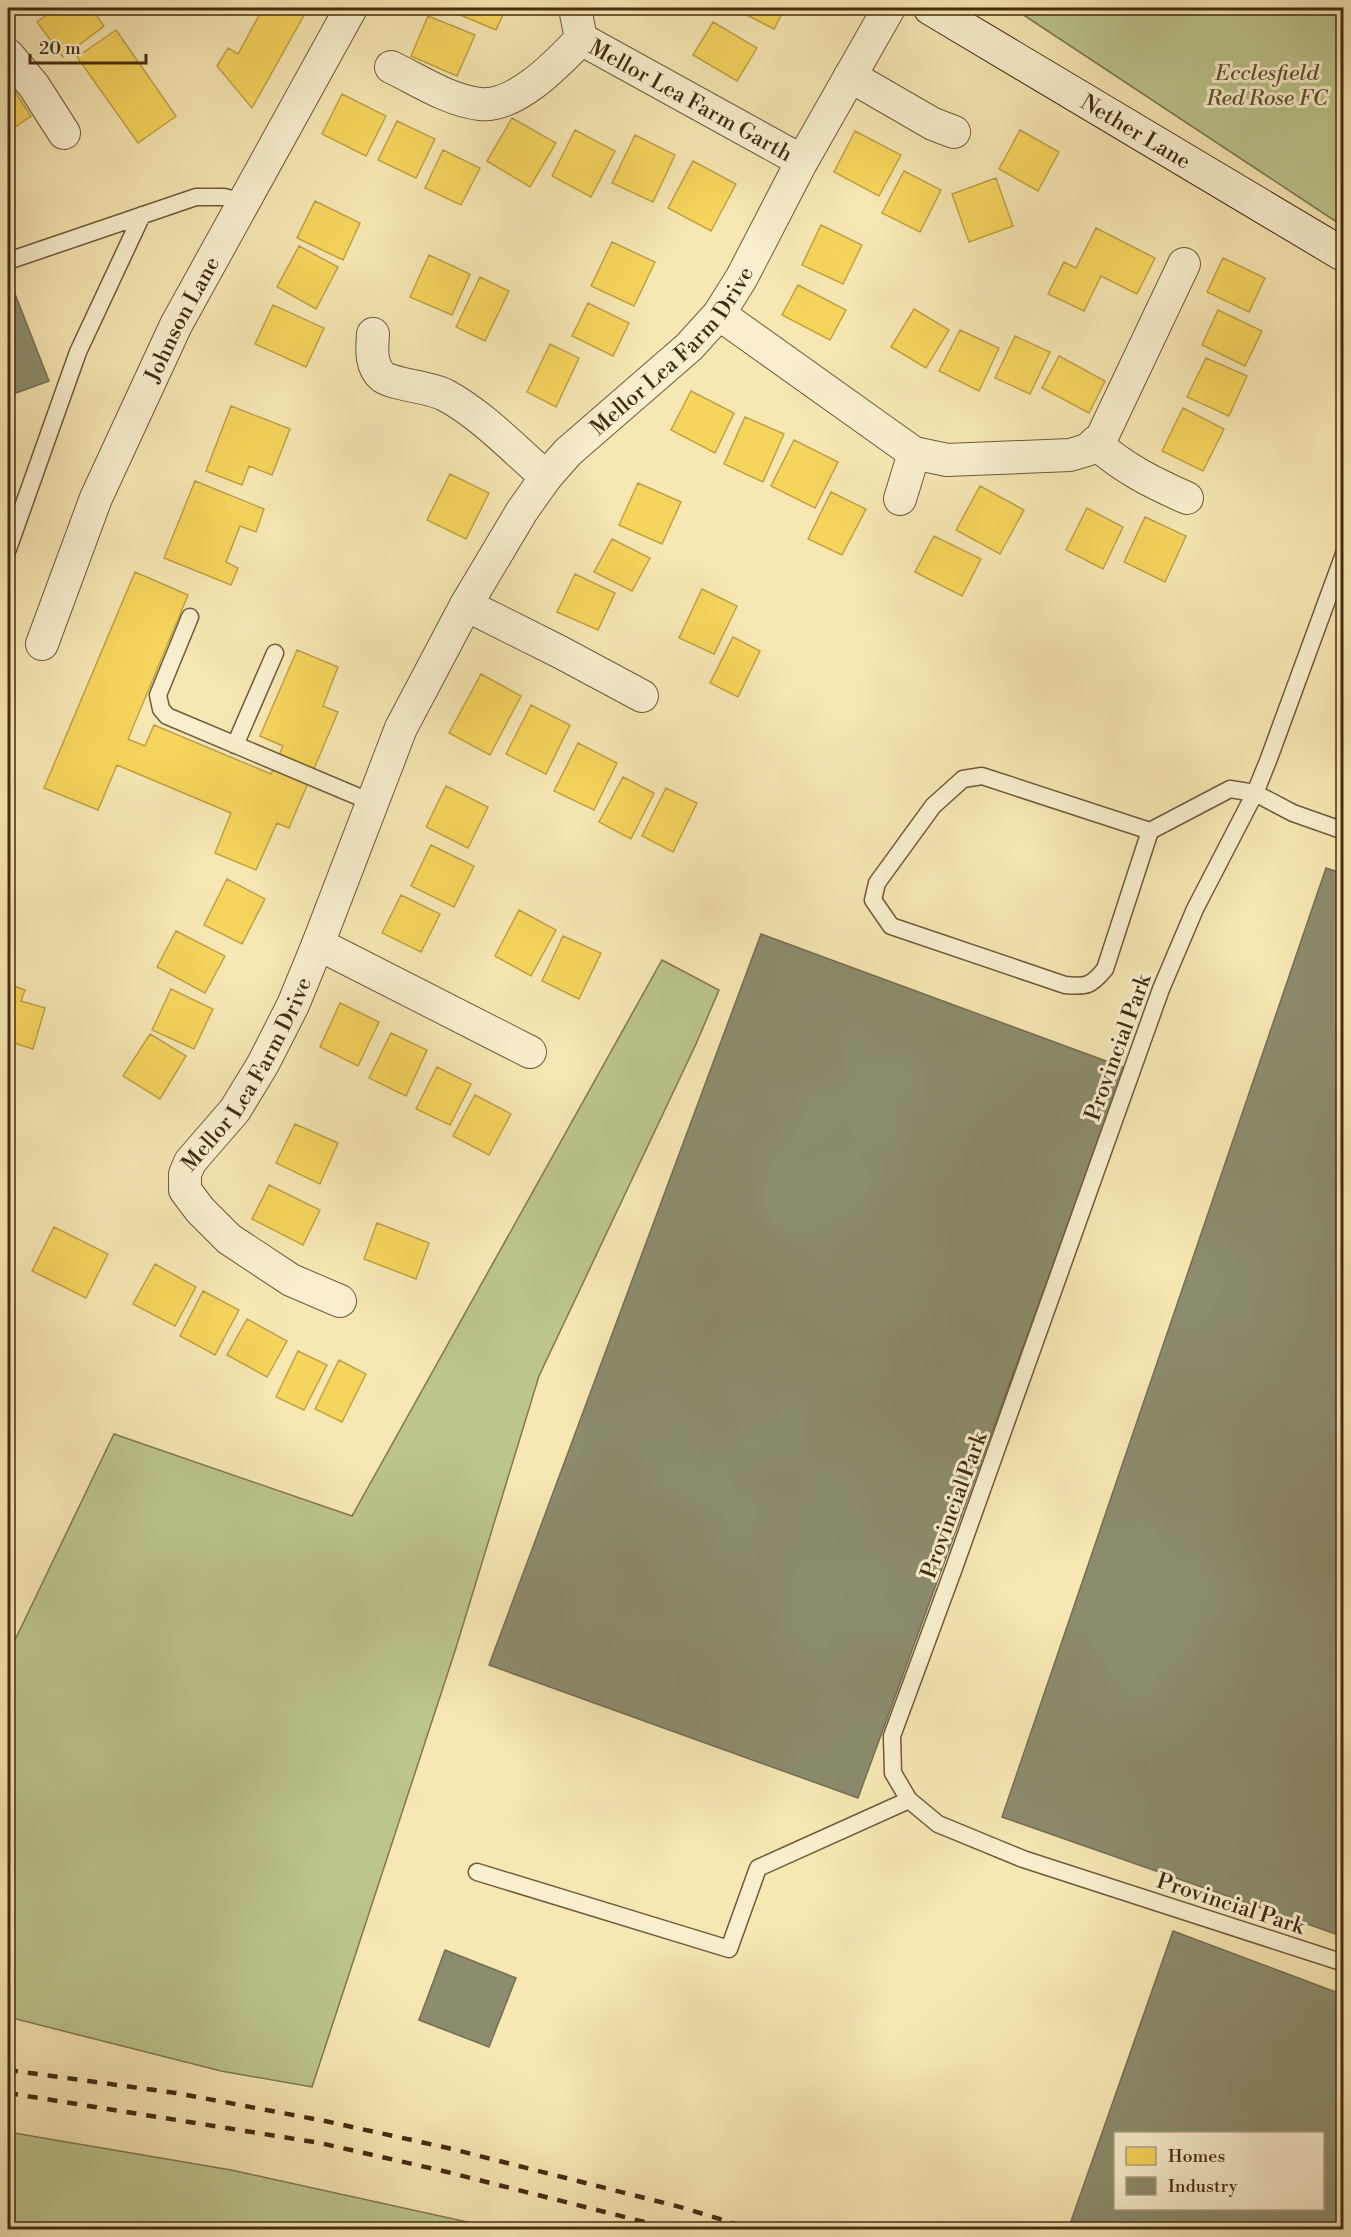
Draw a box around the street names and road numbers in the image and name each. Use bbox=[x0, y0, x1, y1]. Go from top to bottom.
street label: Mellor Lea Farm Garth bbox=[584, 34, 797, 168]
street label: Nether Lane bbox=[1075, 89, 1195, 176]
street label: Johnson Lane bbox=[139, 252, 226, 388]
street label: Mellor Lea Farm Drive bbox=[585, 262, 760, 442]
street label: Provincial Park bbox=[1079, 969, 1158, 1124]
street label: Mellor Lea Farm Drive bbox=[176, 973, 318, 1177]
street label: Provincial Park bbox=[915, 1427, 994, 1582]
street label: Provincial Park bbox=[1153, 1868, 1309, 1942]

